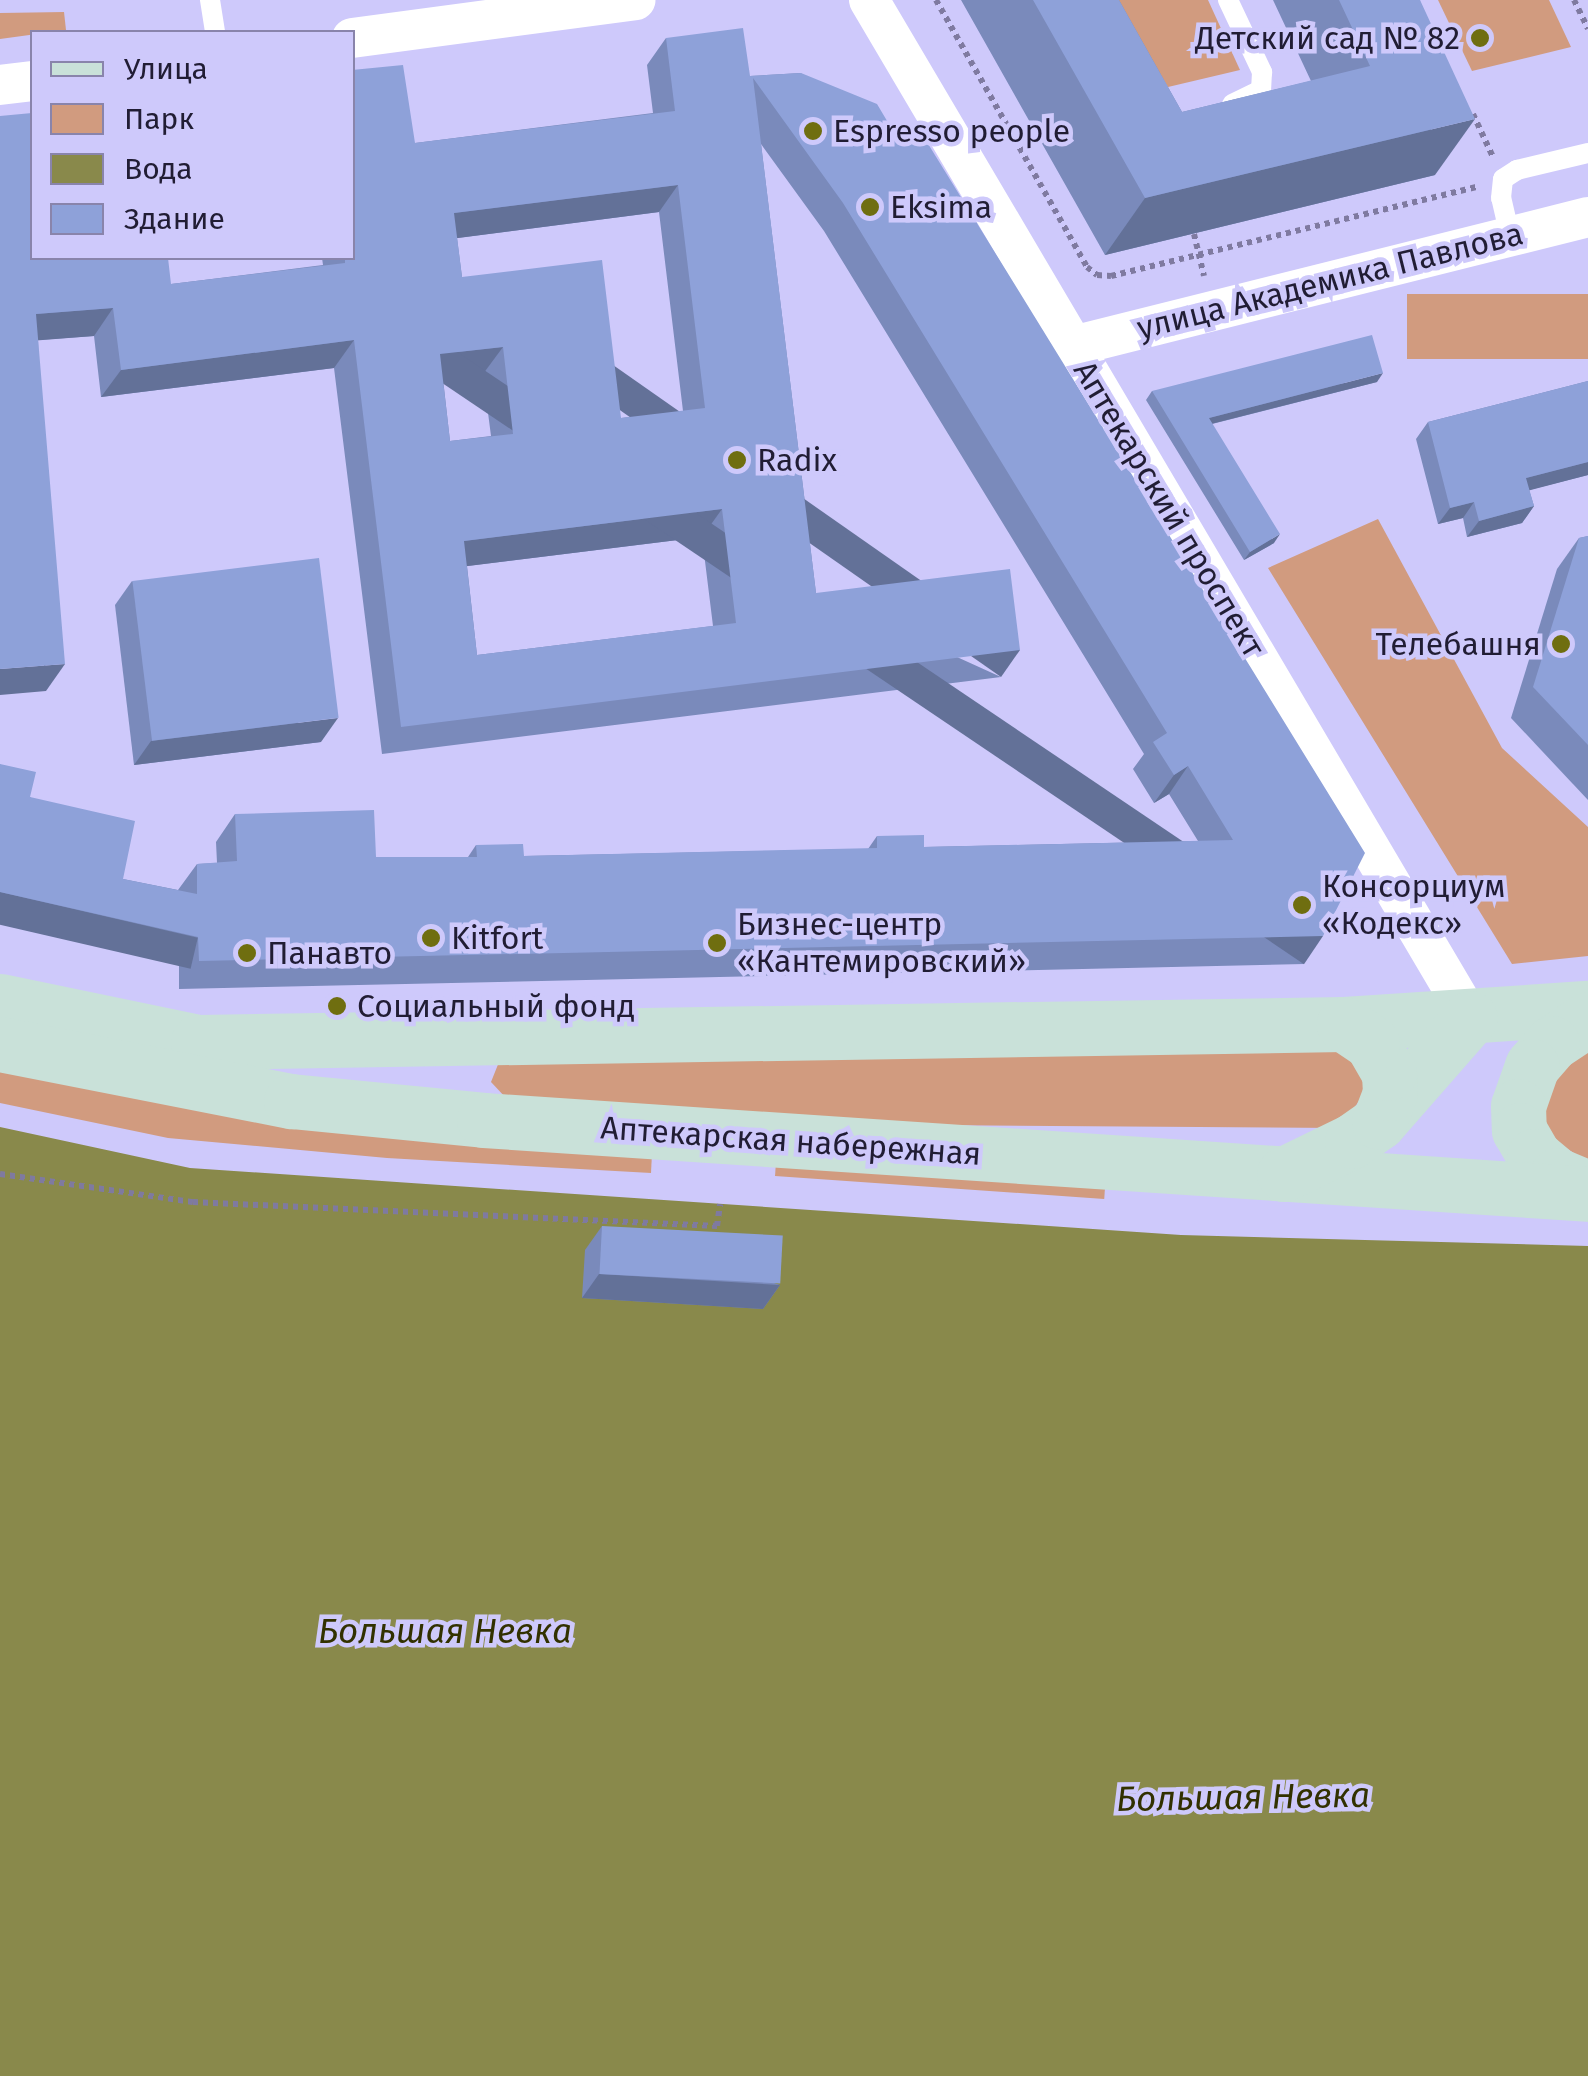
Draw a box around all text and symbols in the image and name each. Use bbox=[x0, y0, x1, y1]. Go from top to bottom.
place label: Детский сад № 82 bbox=[1195, 19, 1460, 57]
marker: Детский сад № 82 bbox=[1469, 27, 1491, 49]
legend bbox=[30, 30, 355, 260]
text: Улица bbox=[124, 51, 208, 87]
text: Парк bbox=[124, 101, 194, 137]
place label: Espresso people bbox=[833, 112, 1070, 150]
marker: Espresso people bbox=[802, 120, 824, 142]
text: Вода bbox=[124, 151, 193, 187]
place label: Eksima bbox=[890, 188, 992, 226]
marker: Eksima bbox=[859, 196, 881, 218]
text: Здание bbox=[124, 201, 225, 237]
street label: улица Академика Павлова bbox=[1133, 214, 1527, 348]
street label: Аптекарский проспект bbox=[1065, 354, 1273, 664]
place label: Radix bbox=[757, 441, 837, 479]
marker: Radix bbox=[726, 449, 748, 471]
place label: Телебашня bbox=[1376, 625, 1541, 663]
marker: Телебашня bbox=[1550, 633, 1572, 655]
place label: Консорциум «Кодекс» bbox=[1322, 868, 1505, 943]
marker: Консорциум «Кодекс» bbox=[1291, 894, 1313, 916]
place label: Бизнес-центр «Кантемировский» bbox=[737, 906, 1026, 981]
place label: Kitfort bbox=[451, 919, 543, 957]
marker: Kitfort bbox=[420, 927, 442, 949]
marker: Бизнес-центр «Кантемировский» bbox=[706, 932, 728, 954]
place label: Панавто bbox=[267, 934, 392, 972]
marker: Панавто bbox=[236, 942, 258, 964]
place label: Социальный фонд bbox=[357, 987, 635, 1025]
marker: Социальный фонд bbox=[326, 995, 348, 1017]
street label: Аптекарская набережная bbox=[599, 1109, 983, 1173]
water label: Большая Невка bbox=[318, 1610, 572, 1652]
water label: Большая Невка bbox=[1116, 1774, 1370, 1820]

